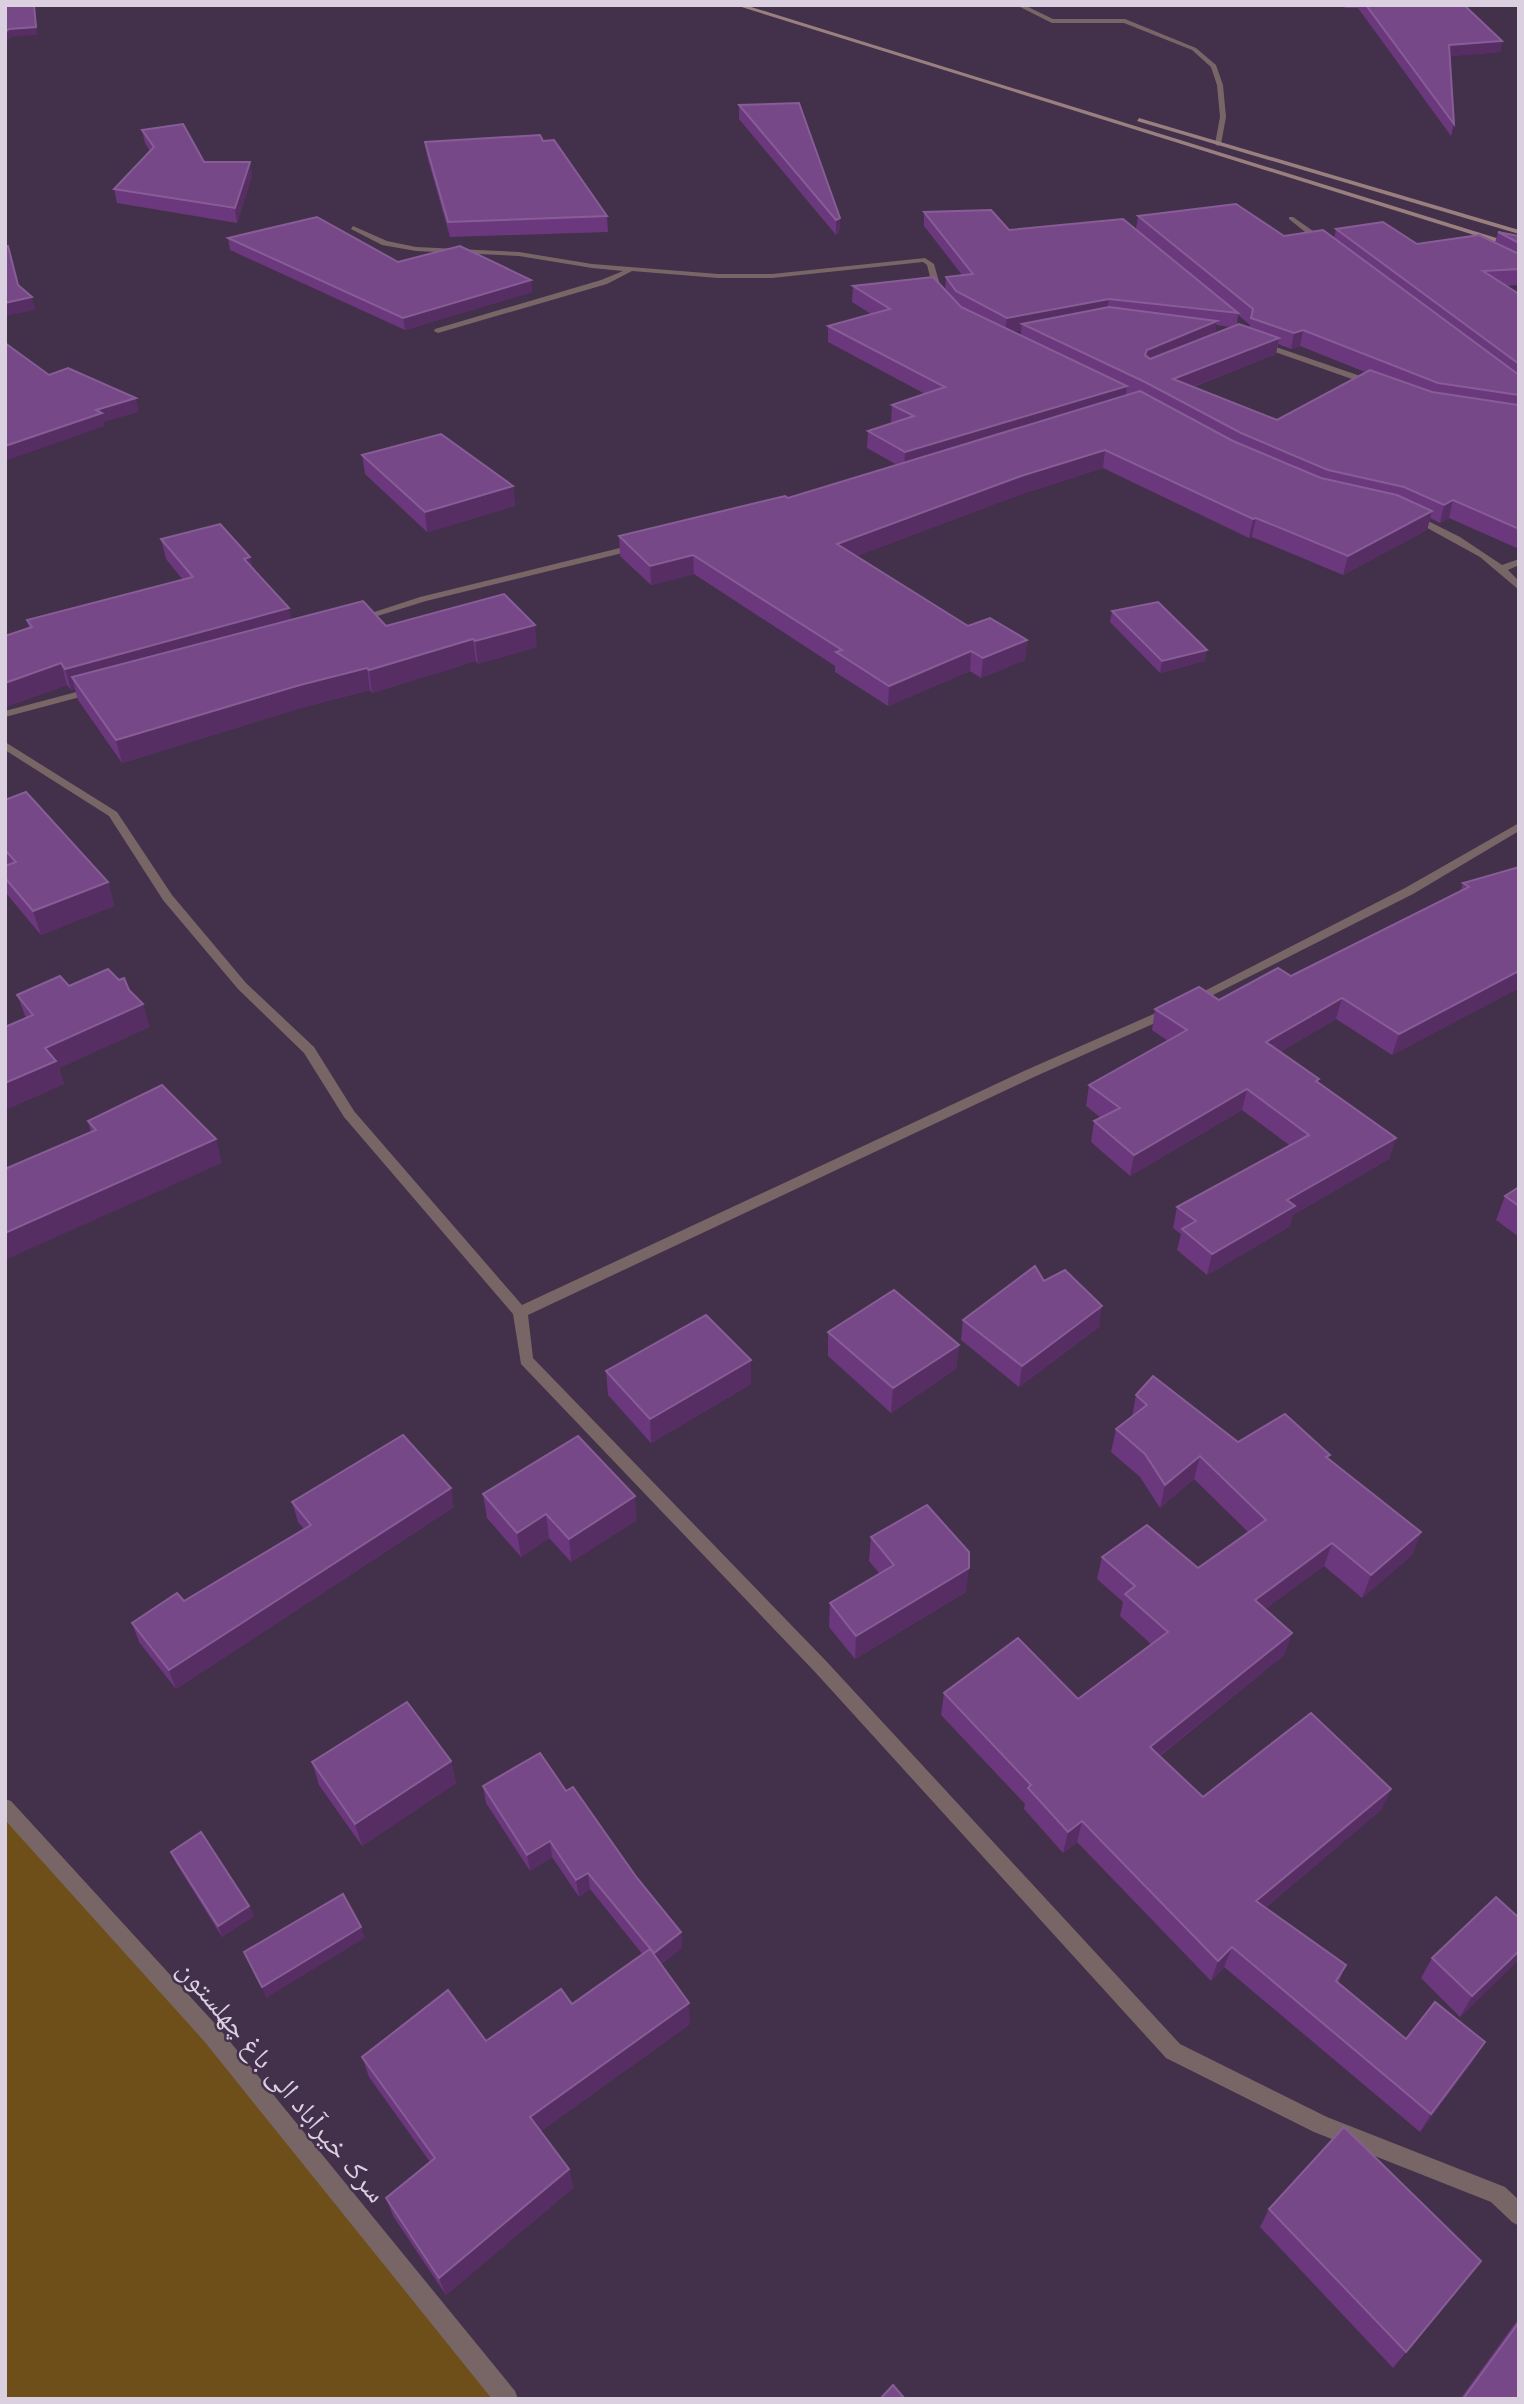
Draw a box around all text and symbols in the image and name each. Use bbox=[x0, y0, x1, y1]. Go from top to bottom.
street label: سرک خیرآباد الی باغ چهلستون bbox=[170, 1953, 393, 2210]

